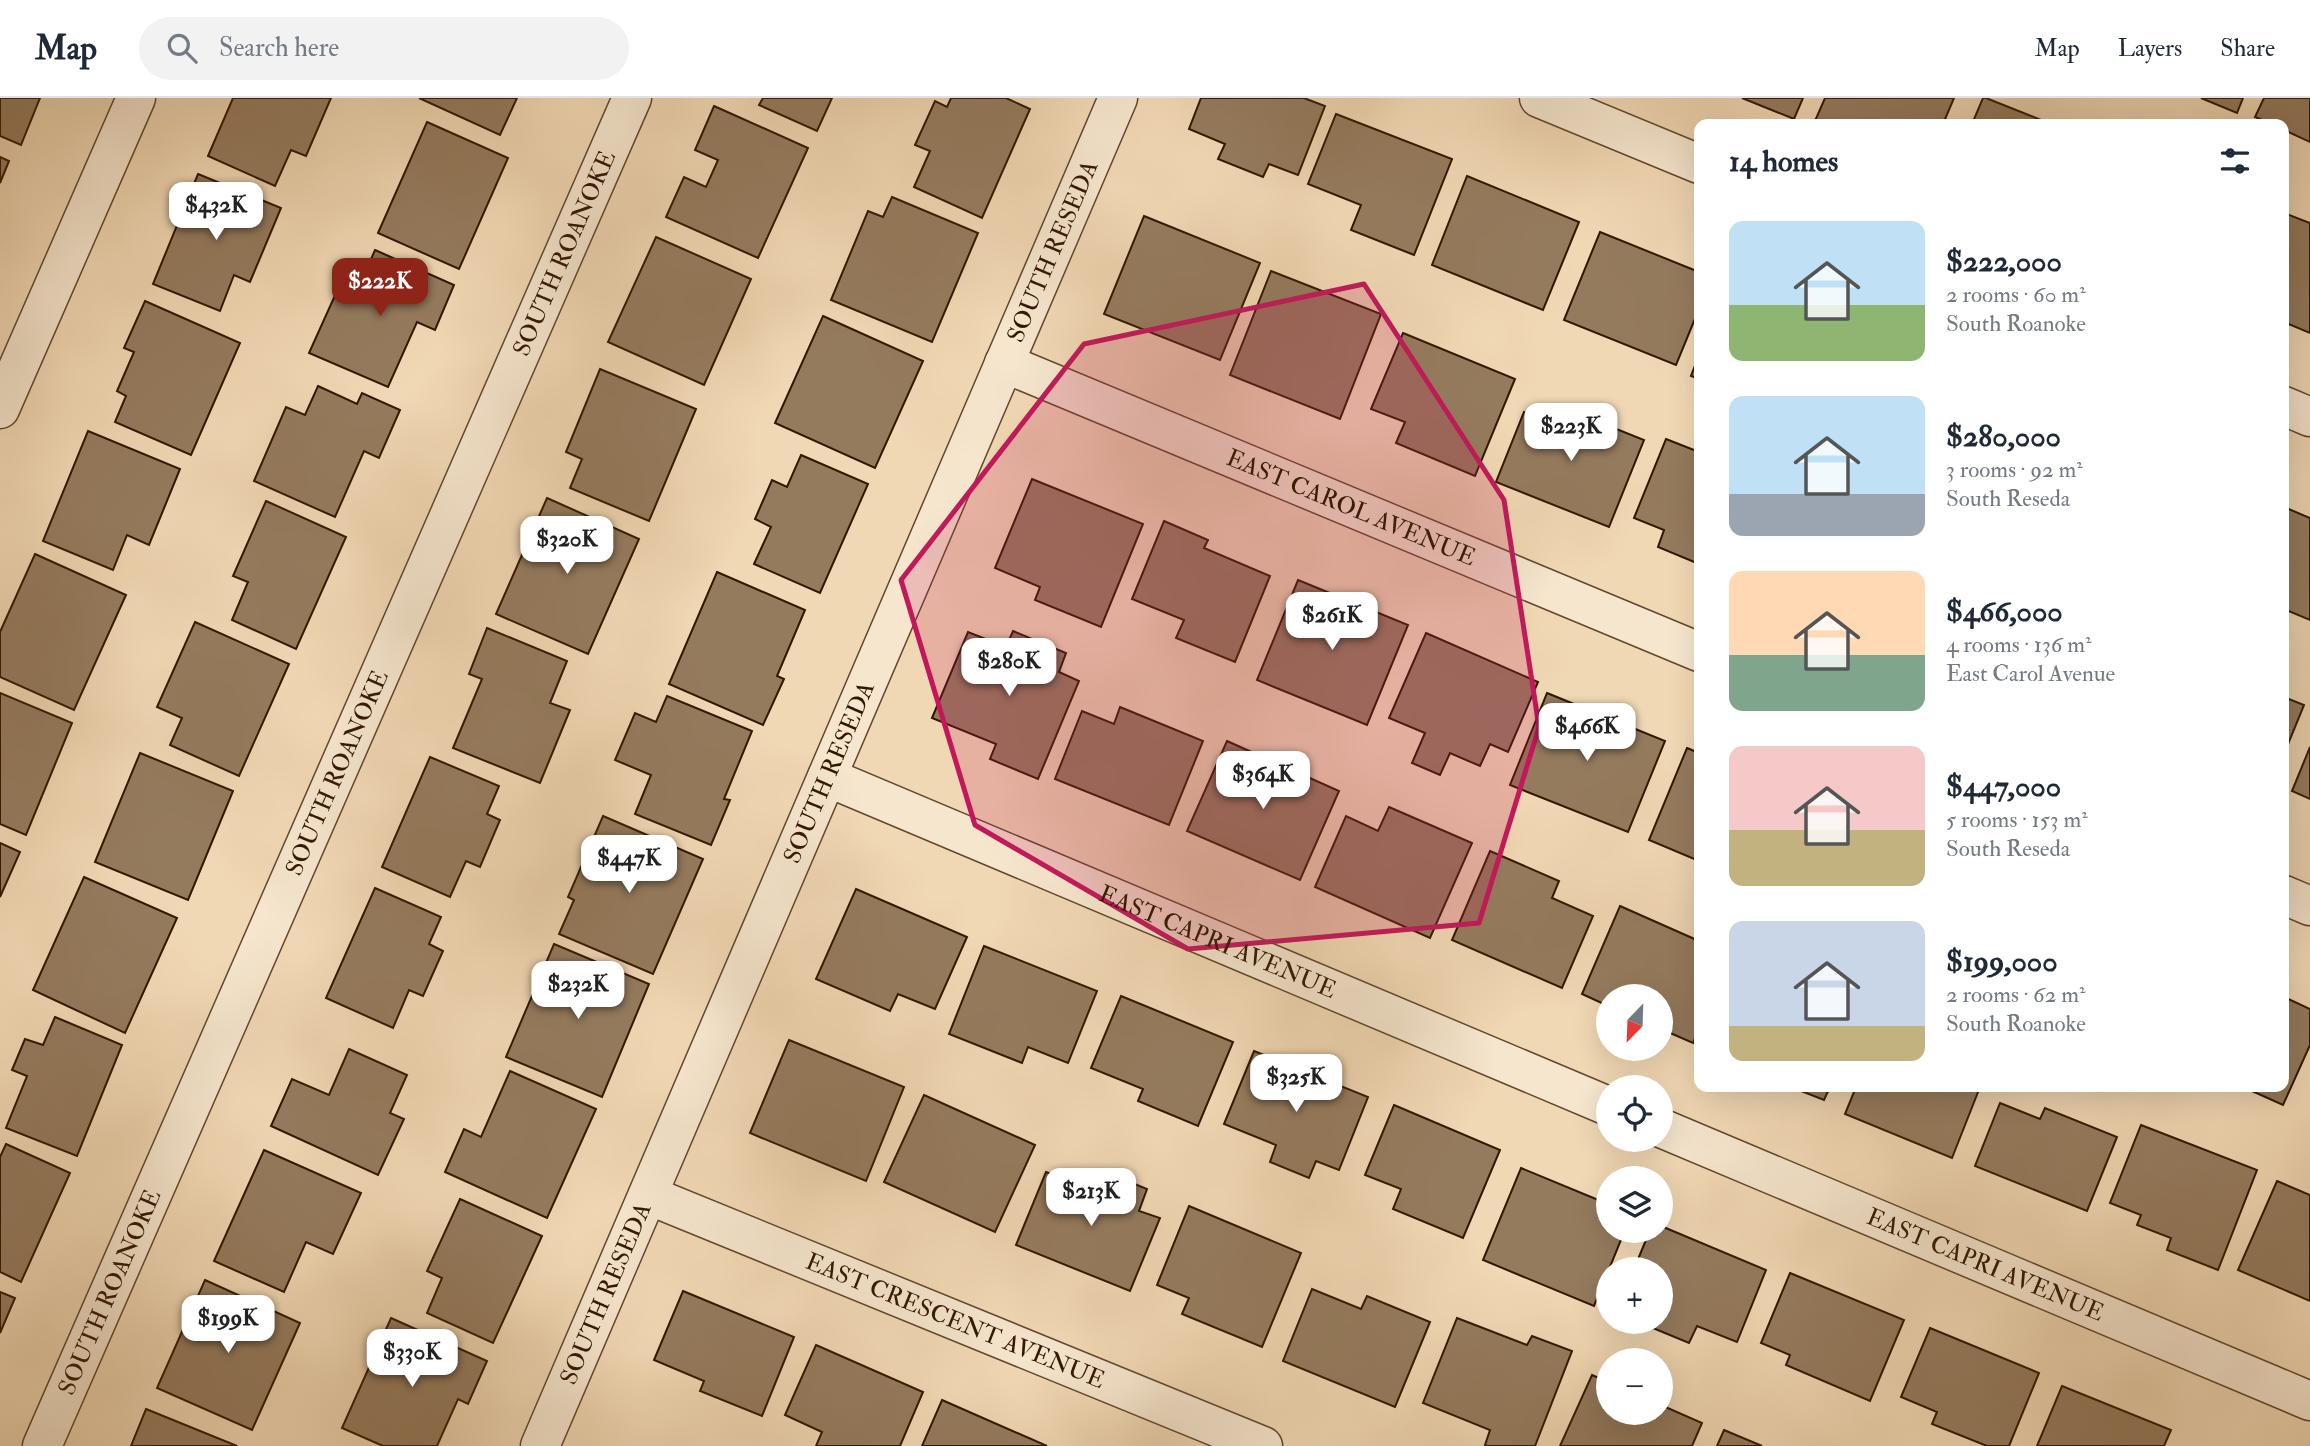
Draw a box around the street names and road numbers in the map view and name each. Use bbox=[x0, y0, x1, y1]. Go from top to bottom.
street label: SOUTH ROANOKE bbox=[505, 146, 623, 361]
street label: SOUTH RESEDA bbox=[1000, 155, 1105, 347]
street label: EAST CAROL AVENUE bbox=[1222, 442, 1480, 573]
street label: SOUTH ROANOKE bbox=[278, 665, 395, 880]
street label: SOUTH RESEDA bbox=[776, 677, 882, 868]
street label: EAST CAPRI AVENUE bbox=[1094, 878, 1341, 1005]
street label: SOUTH ROANOKE bbox=[51, 1185, 168, 1400]
street label: SOUTH RESEDA bbox=[553, 1198, 658, 1389]
street label: EAST CAPRI AVENUE bbox=[1862, 1201, 2109, 1328]
street label: EAST CRESCENT AVENUE bbox=[801, 1246, 1110, 1395]

